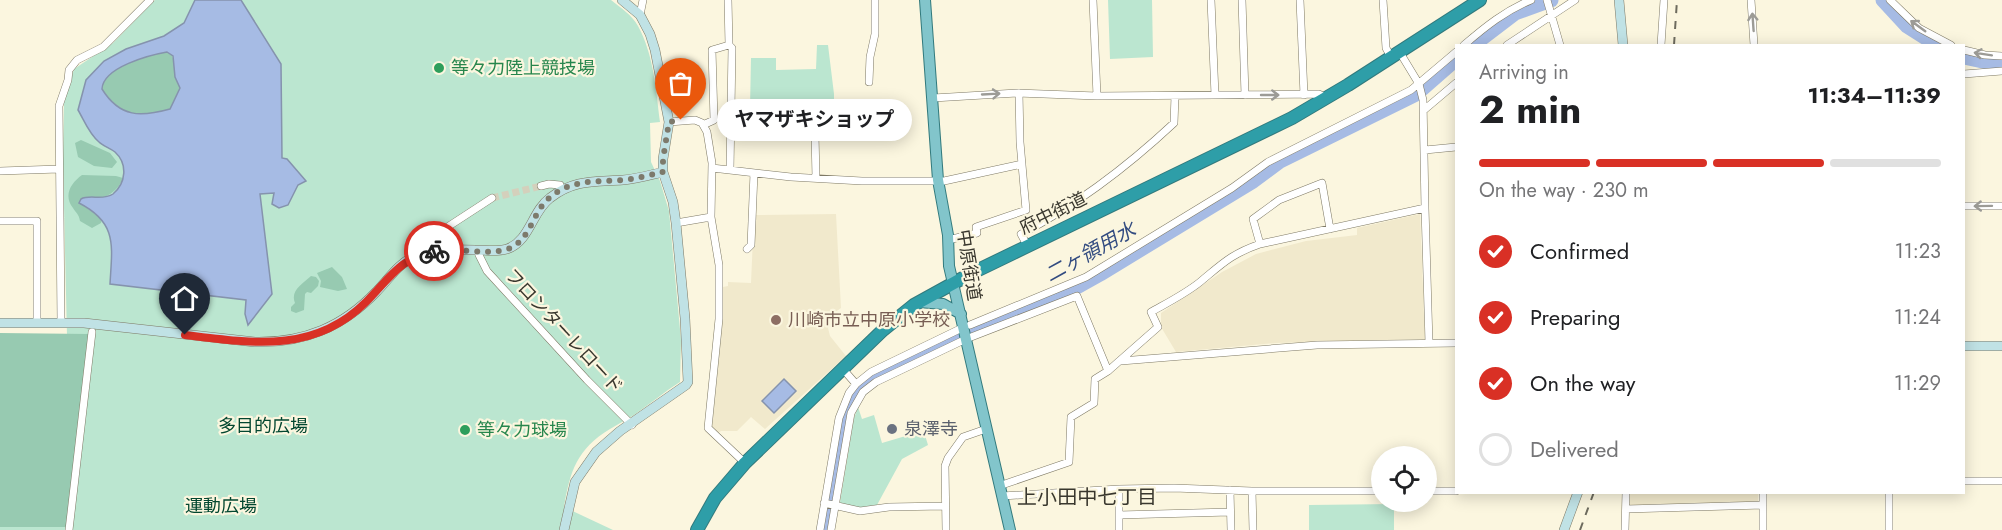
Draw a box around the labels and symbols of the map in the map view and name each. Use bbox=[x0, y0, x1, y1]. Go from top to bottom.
one-way arrow bbox=[1747, 13, 1758, 33]
one-way arrow bbox=[1910, 20, 1926, 32]
one-way arrow bbox=[1973, 48, 1993, 59]
place label: 等々力陸上競技場 bbox=[451, 55, 595, 81]
pin bbox=[655, 58, 706, 120]
marker: 等々力陸上競技場 bbox=[432, 61, 446, 75]
one-way arrow bbox=[980, 88, 1000, 99]
one-way arrow bbox=[1259, 89, 1279, 100]
callout: ヤマザキショップ bbox=[717, 99, 912, 141]
street label: 府中街道 bbox=[1015, 186, 1091, 240]
one-way arrow bbox=[1973, 200, 1993, 212]
water label: 二ヶ領用水 bbox=[1039, 215, 1143, 289]
courier bbox=[404, 221, 464, 281]
street label: 中原街道 bbox=[951, 227, 987, 303]
street label: フロンターレロード bbox=[499, 263, 629, 399]
pin bbox=[159, 273, 210, 335]
place label: 川崎市立中原小学校 bbox=[788, 307, 950, 333]
marker: 川崎市立中原小学校 bbox=[769, 313, 783, 327]
park label: 多目的広場 bbox=[218, 413, 308, 439]
place label: 泉澤寺 bbox=[904, 416, 958, 442]
place label: 等々力球場 bbox=[477, 417, 567, 443]
marker: 泉澤寺 bbox=[885, 422, 899, 436]
marker: 等々力球場 bbox=[458, 423, 472, 437]
district label: 上小田中七丁目 bbox=[1017, 483, 1157, 512]
park label: 運動広場 bbox=[185, 493, 257, 519]

